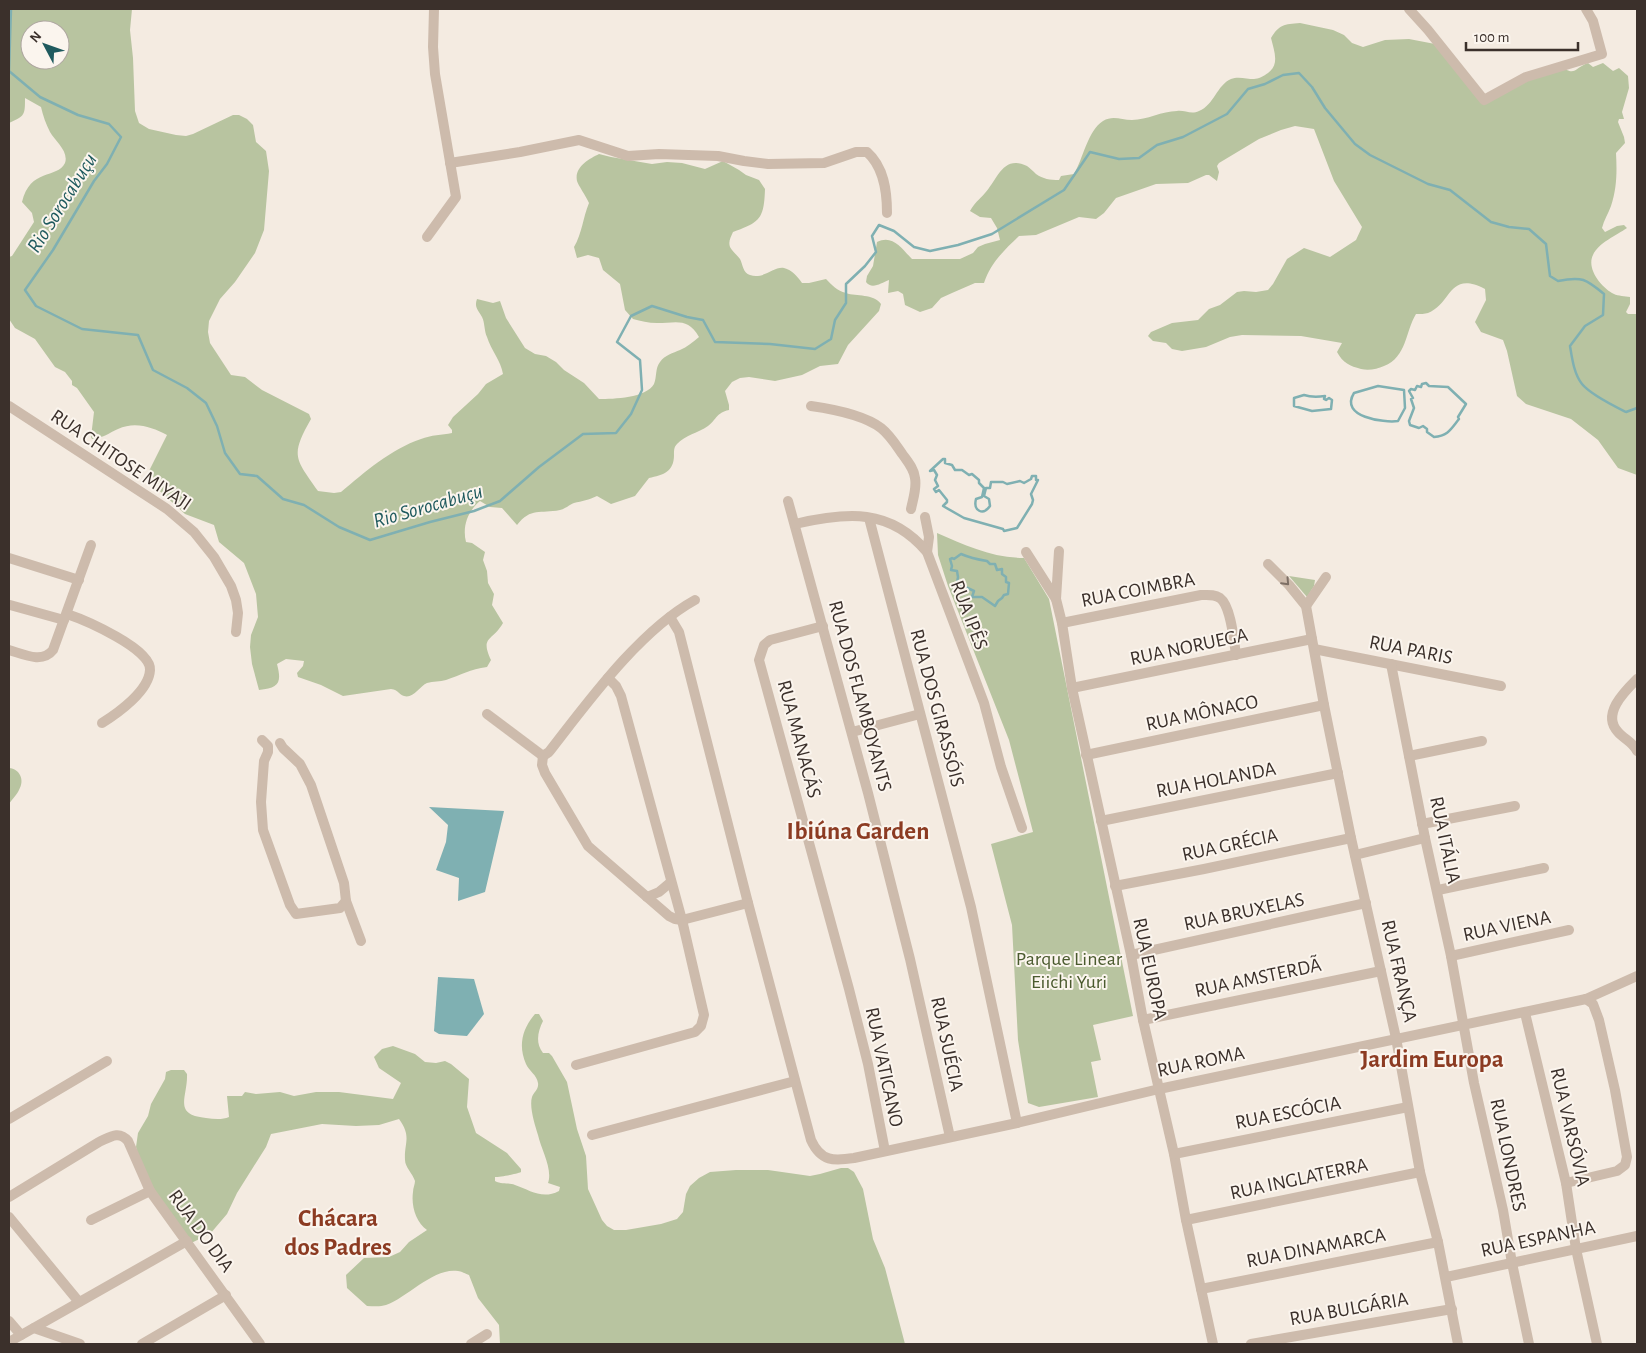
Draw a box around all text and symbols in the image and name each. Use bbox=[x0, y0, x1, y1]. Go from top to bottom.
north arrow bbox=[20, 20, 70, 70]
scale bar bbox=[1466, 20, 1578, 52]
text: N bbox=[27, 29, 44, 45]
text: 100 m bbox=[1474, 30, 1509, 45]
water label: Rio Sorocabuçu bbox=[23, 150, 101, 256]
street label: RUA CHITOSE MIYAJI bbox=[47, 406, 195, 514]
water label: Rio Sorocabuçu bbox=[371, 480, 485, 532]
street label: RUA COIMBRA bbox=[1079, 569, 1197, 611]
one-way arrow bbox=[1280, 576, 1289, 585]
street label: RUA IPÊS bbox=[947, 577, 992, 652]
street label: RUA DOS FLAMBOYANTS bbox=[825, 598, 895, 794]
street label: RUA NORUEGA bbox=[1128, 625, 1250, 669]
street label: RUA DOS GIRASSÓIS bbox=[906, 627, 969, 789]
street label: RUA PARIS bbox=[1368, 632, 1454, 668]
street label: RUA MANACÁS bbox=[774, 678, 825, 800]
street label: RUA MÔNACO bbox=[1144, 690, 1260, 735]
street label: RUA HOLANDA bbox=[1154, 759, 1278, 801]
street label: RUA ITÁLIA bbox=[1426, 795, 1465, 886]
district label: Ibiúna Garden bbox=[787, 819, 929, 844]
street label: RUA GRÉCIA bbox=[1180, 824, 1280, 865]
street label: RUA BRUXELAS bbox=[1182, 889, 1306, 935]
street label: RUA VIENA bbox=[1461, 907, 1553, 945]
street label: RUA EUROPA bbox=[1129, 916, 1171, 1023]
street label: RUA FRANÇA bbox=[1378, 918, 1421, 1025]
park label: Parque Linear Eiichi Yuri bbox=[1016, 949, 1123, 992]
street label: RUA AMSTERDÃ bbox=[1193, 954, 1324, 1001]
street label: RUA SUÉCIA bbox=[927, 995, 968, 1094]
street label: RUA VATICANO bbox=[862, 1005, 906, 1129]
street label: RUA ROMA bbox=[1156, 1043, 1247, 1081]
district label: Jardim Europa bbox=[1360, 1047, 1504, 1072]
street label: RUA VARSÓVIA bbox=[1547, 1065, 1594, 1189]
street label: RUA ESCÓCIA bbox=[1233, 1092, 1343, 1133]
street label: RUA LONDRES bbox=[1486, 1097, 1530, 1213]
street label: RUA INGLATERRA bbox=[1228, 1155, 1370, 1203]
street label: RUA DO DIA bbox=[165, 1186, 238, 1276]
district label: Chácara dos Padres bbox=[284, 1206, 392, 1260]
street label: RUA ESPANHA bbox=[1479, 1217, 1598, 1261]
street label: RUA DINAMARCA bbox=[1245, 1225, 1388, 1271]
street label: RUA BULGÁRIA bbox=[1288, 1288, 1410, 1329]

